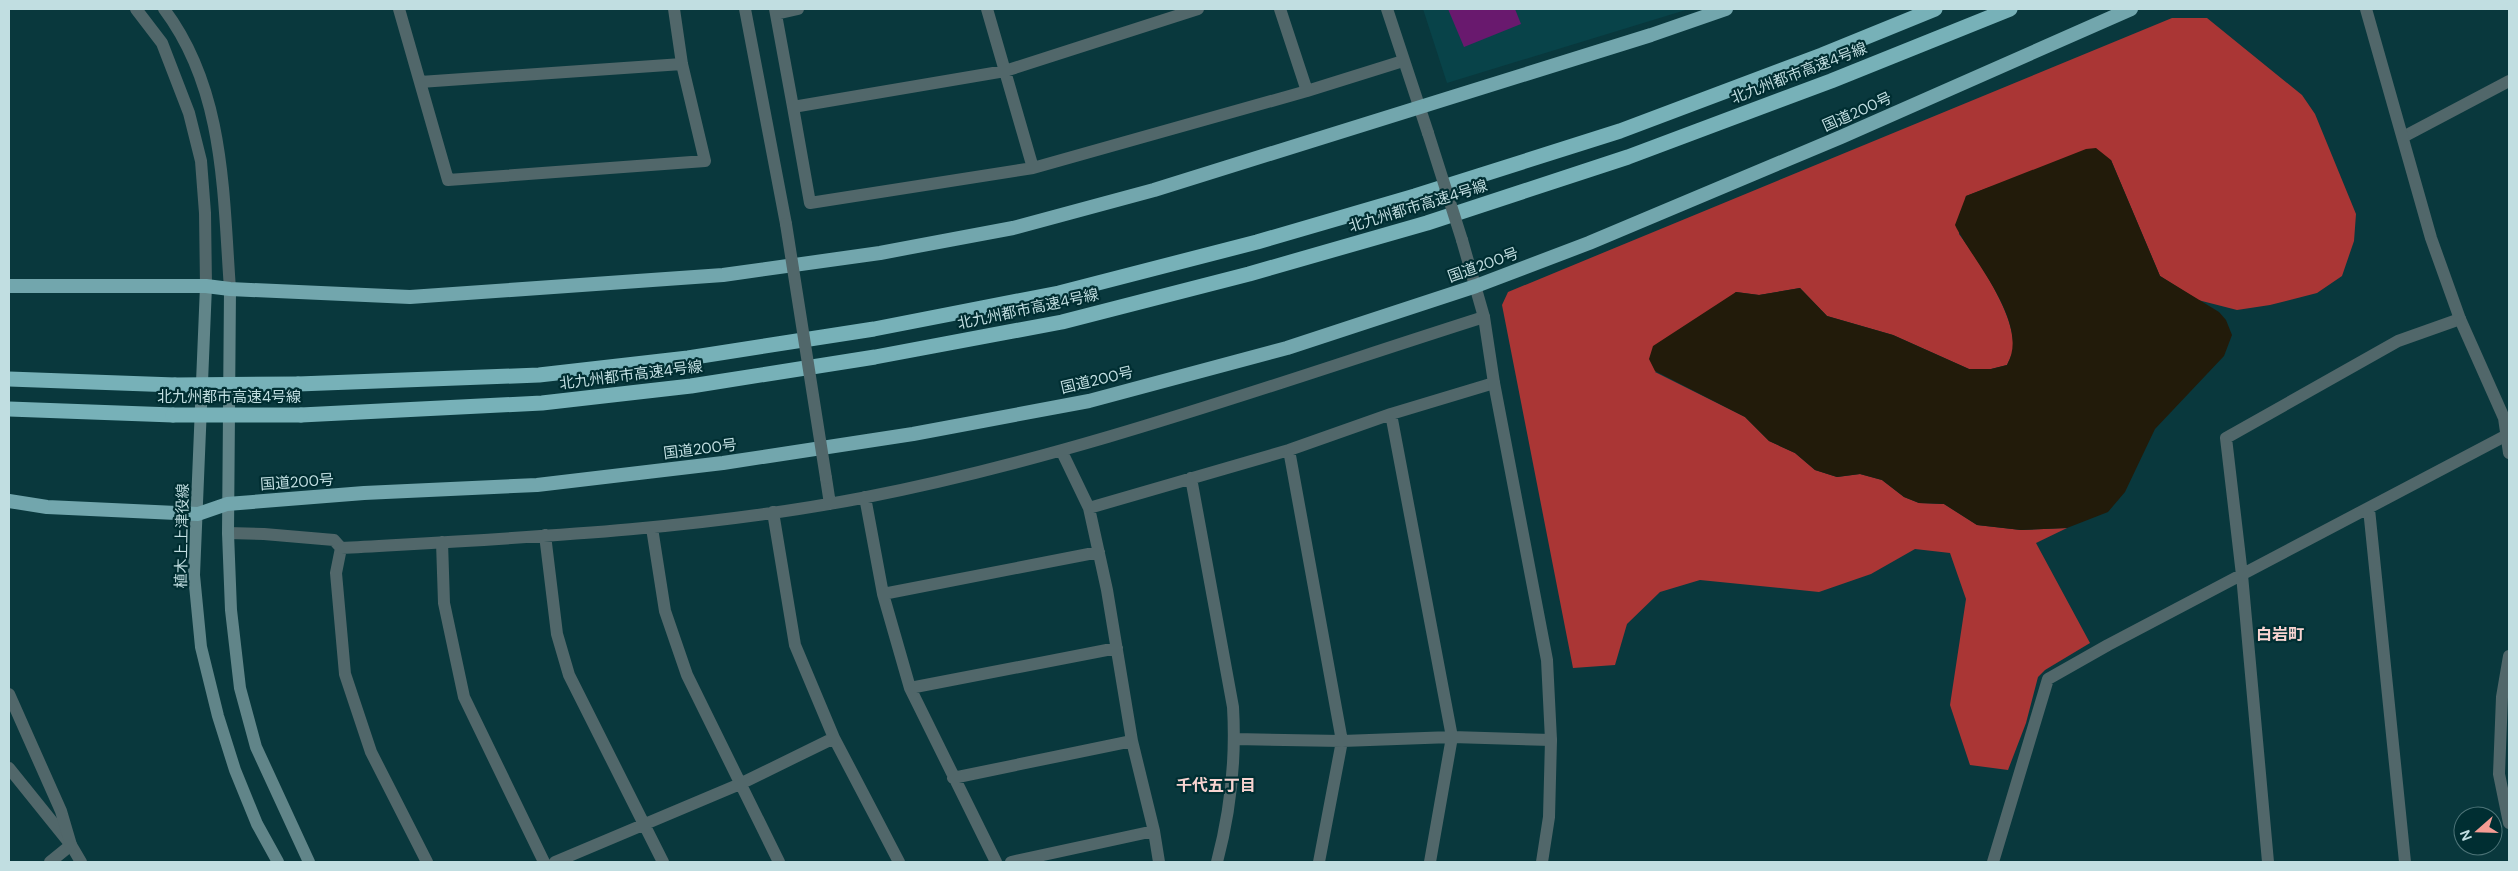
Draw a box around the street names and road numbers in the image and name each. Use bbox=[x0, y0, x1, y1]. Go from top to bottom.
street label: 北九州都市高速4号線 bbox=[1728, 38, 1870, 108]
street label: 国道200号 bbox=[1819, 88, 1895, 136]
street label: 北九州都市高速4号線 bbox=[1346, 175, 1490, 237]
street label: 国道200号 bbox=[1445, 243, 1521, 287]
street label: 北九州都市高速4号線 bbox=[955, 284, 1101, 334]
street label: 北九州都市高速4号線 bbox=[558, 356, 704, 394]
street label: 国道200号 bbox=[1059, 362, 1135, 398]
street label: 北九州都市高速4号線 bbox=[157, 387, 301, 407]
street label: 国道200号 bbox=[662, 435, 738, 463]
street label: 国道200号 bbox=[259, 469, 335, 495]
street label: 植木上上津役線 bbox=[171, 483, 193, 589]

